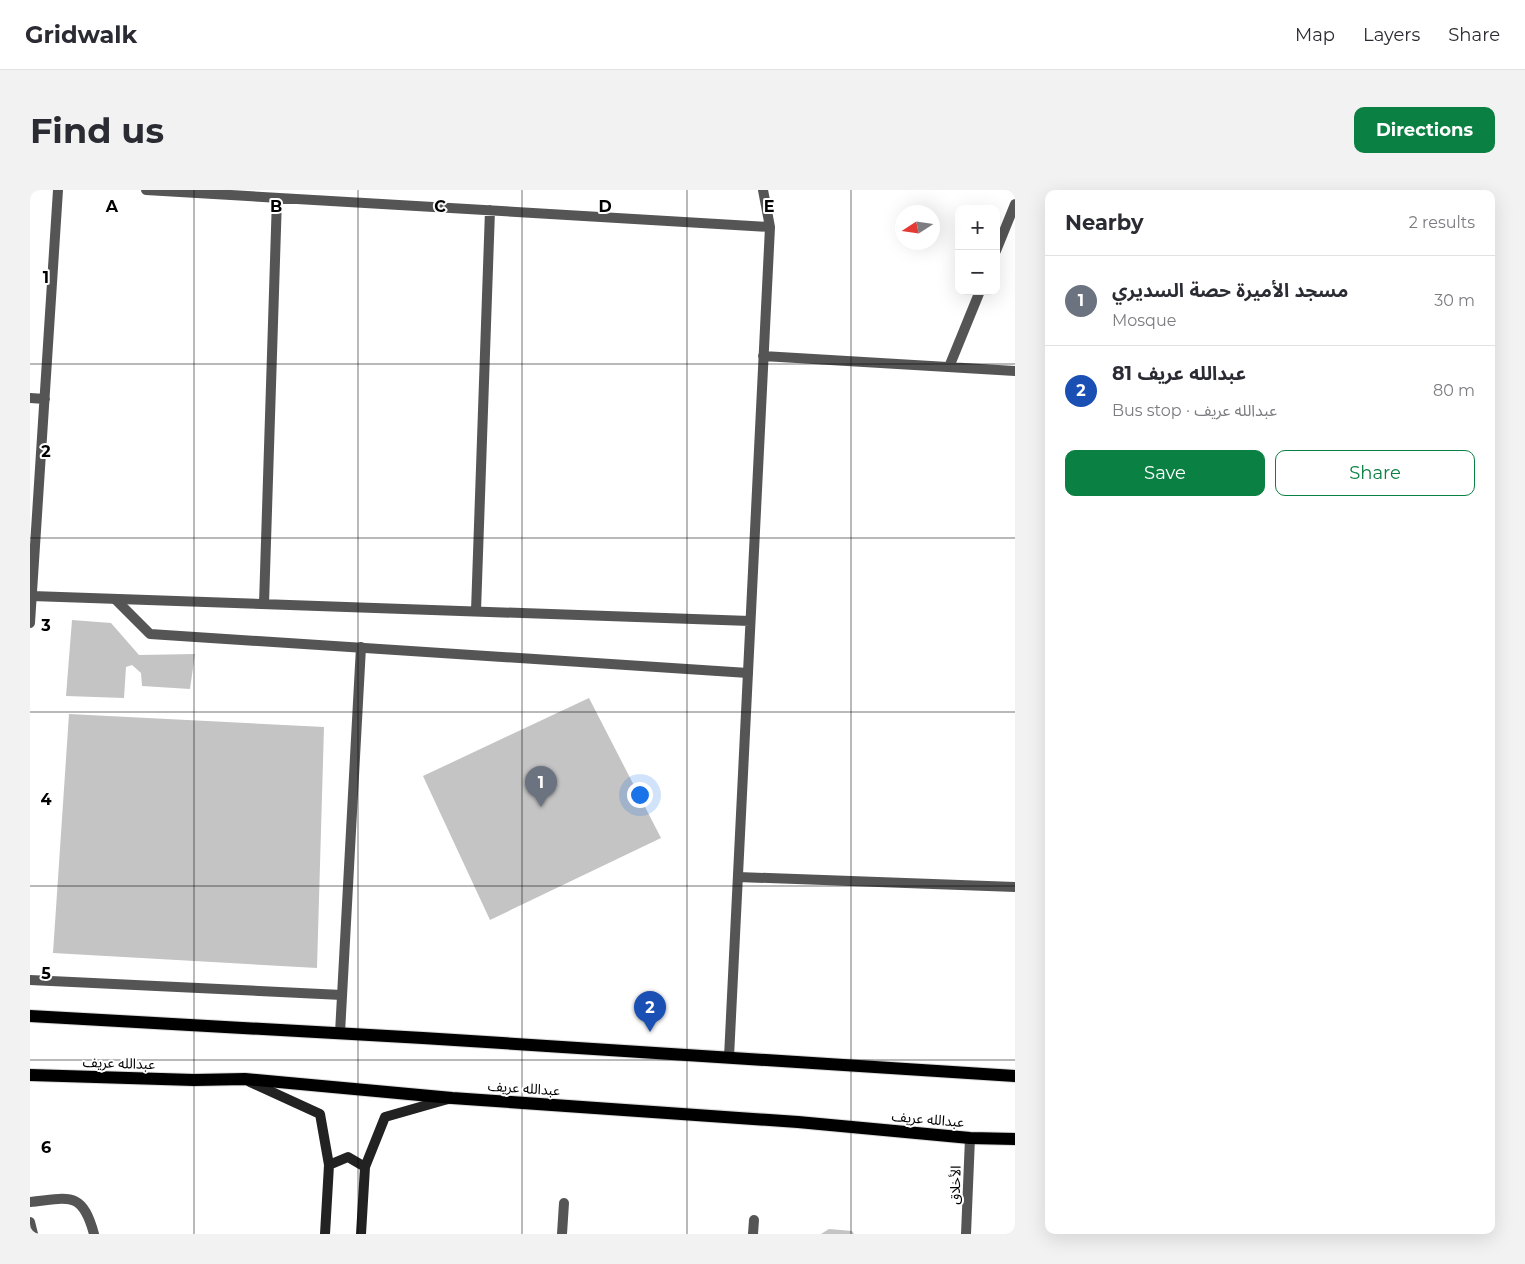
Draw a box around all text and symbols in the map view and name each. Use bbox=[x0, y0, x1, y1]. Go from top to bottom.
text: Gridwalk bbox=[25, 20, 137, 49]
text: Map bbox=[1295, 24, 1335, 46]
text: Layers bbox=[1363, 24, 1420, 46]
text: Share bbox=[1448, 24, 1500, 46]
button: Directions bbox=[1354, 107, 1495, 153]
text: Find us bbox=[30, 109, 164, 152]
text: A bbox=[105, 197, 119, 216]
text: B bbox=[270, 197, 282, 216]
text: C bbox=[434, 197, 446, 216]
text: D bbox=[598, 197, 612, 216]
text: E bbox=[764, 197, 774, 216]
north arrow bbox=[895, 205, 940, 250]
map controls bbox=[955, 205, 1000, 295]
button: + bbox=[955, 205, 1000, 250]
text: Nearby bbox=[1065, 210, 1144, 235]
text: 2 results bbox=[1409, 213, 1475, 232]
button: − bbox=[955, 250, 1000, 295]
text: 1 bbox=[43, 268, 49, 287]
text: مسجد الأميرة حصة السديري bbox=[1112, 279, 1348, 302]
text: 1 bbox=[1078, 291, 1084, 310]
text: 30 m bbox=[1434, 291, 1475, 310]
text: Mosque bbox=[1112, 311, 1176, 330]
text: عبدالله عريف 81 bbox=[1112, 362, 1246, 385]
text: 2 bbox=[1076, 381, 1086, 400]
text: 80 m bbox=[1433, 381, 1475, 400]
text: Bus stop · عبدالله عريف bbox=[1112, 401, 1277, 420]
text: 2 bbox=[41, 442, 51, 461]
button: Save bbox=[1065, 450, 1265, 496]
button: Share bbox=[1275, 450, 1475, 496]
text: 3 bbox=[40, 616, 51, 635]
pin: 1 bbox=[525, 766, 557, 807]
your location bbox=[627, 782, 653, 808]
text: 4 bbox=[40, 790, 52, 809]
text: 5 bbox=[41, 964, 51, 983]
pin: 2 bbox=[634, 991, 666, 1032]
street label: عبدالله عريف bbox=[82, 1053, 156, 1073]
street label: عبدالله عريف bbox=[487, 1076, 561, 1100]
street label: عبدالله عريف bbox=[891, 1107, 965, 1131]
text: 6 bbox=[41, 1138, 51, 1157]
street label: الأخلاق bbox=[945, 1165, 965, 1205]

